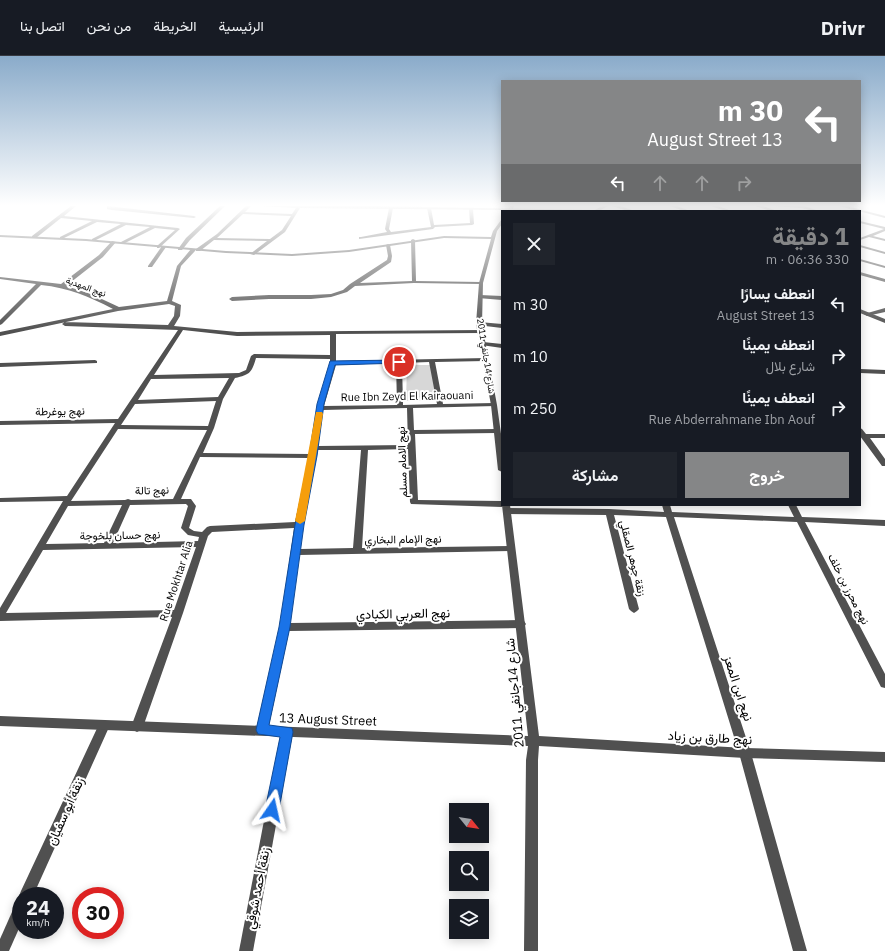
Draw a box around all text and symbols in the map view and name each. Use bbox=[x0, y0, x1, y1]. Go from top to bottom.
text: Drivr bbox=[821, 16, 865, 40]
text: اتصل بنا bbox=[20, 17, 65, 35]
text: من نحن bbox=[87, 17, 131, 35]
text: الخريطة bbox=[153, 17, 197, 35]
text: الرئيسية bbox=[219, 17, 264, 35]
text: 30 m bbox=[718, 92, 783, 129]
icon: left bbox=[797, 96, 849, 148]
text: 13 August Street bbox=[647, 128, 783, 151]
icon: left bbox=[607, 172, 629, 194]
icon: ahead bbox=[649, 172, 671, 194]
icon: ahead bbox=[691, 172, 713, 194]
icon: right bbox=[733, 172, 755, 194]
text: 1 دقيقة bbox=[772, 220, 849, 252]
button: close bbox=[513, 223, 555, 265]
text: 330 m · 06:36 bbox=[766, 251, 849, 268]
street label: نهج المهدية bbox=[64, 274, 108, 300]
text: انعطف يسارًا bbox=[740, 284, 815, 303]
icon: left bbox=[827, 293, 849, 315]
text: 30 m bbox=[513, 295, 548, 314]
text: 13 August Street bbox=[717, 307, 815, 324]
street label: شارع 14جانفي 2011 bbox=[473, 317, 498, 395]
text: انعطف يمينًا bbox=[742, 335, 815, 354]
pin bbox=[382, 345, 416, 379]
icon: right bbox=[827, 345, 849, 367]
text: 10 m bbox=[513, 347, 548, 366]
icon: arrive bbox=[388, 351, 410, 373]
text: شارع بلال bbox=[766, 358, 815, 375]
street label: Rue Ibn Zeyd El Kairaouani bbox=[340, 388, 474, 404]
text: انعطف يمينًا bbox=[742, 388, 815, 407]
icon: right bbox=[827, 397, 849, 419]
text: 250 m bbox=[513, 399, 557, 418]
street label: نهج يوغرطة bbox=[35, 404, 85, 419]
text: Rue Abderrahmane Ibn Aouf bbox=[648, 411, 815, 428]
street label: نهج الامام مسلم bbox=[394, 426, 411, 498]
button: مشاركة bbox=[513, 452, 677, 498]
button: خروج bbox=[685, 452, 849, 498]
street label: نهج تالة bbox=[135, 482, 169, 499]
street label: زنقة جوهر الصقلي bbox=[614, 518, 649, 598]
street label: نهج حسان بلخوجة bbox=[80, 527, 160, 544]
street label: نهج الإمام البخاري bbox=[364, 531, 442, 550]
street label: Rue Mokhtar Alia bbox=[156, 539, 196, 623]
street label: نهج محرز بن خلف bbox=[824, 551, 873, 627]
street label: نهج العربي الكبادي bbox=[356, 604, 451, 625]
street label: شارع 14جانفي 2011 bbox=[501, 637, 530, 748]
street label: نهج ابن المعز bbox=[719, 652, 757, 724]
street label: 13 August Street bbox=[279, 709, 377, 730]
street label: نهج طارق بن زياد bbox=[667, 727, 753, 749]
street label: زنقة أبو سفيان bbox=[43, 774, 88, 848]
position arrow bbox=[251, 789, 293, 831]
north arrow bbox=[449, 803, 489, 843]
map controls bbox=[449, 803, 489, 939]
street label: زنقة أحمد شوقي bbox=[241, 846, 276, 931]
button: search bbox=[449, 851, 489, 891]
speed limit sign: 30 bbox=[72, 887, 124, 939]
text: 24 bbox=[26, 894, 50, 921]
button: layers bbox=[449, 899, 489, 939]
text: km/h bbox=[26, 916, 50, 929]

